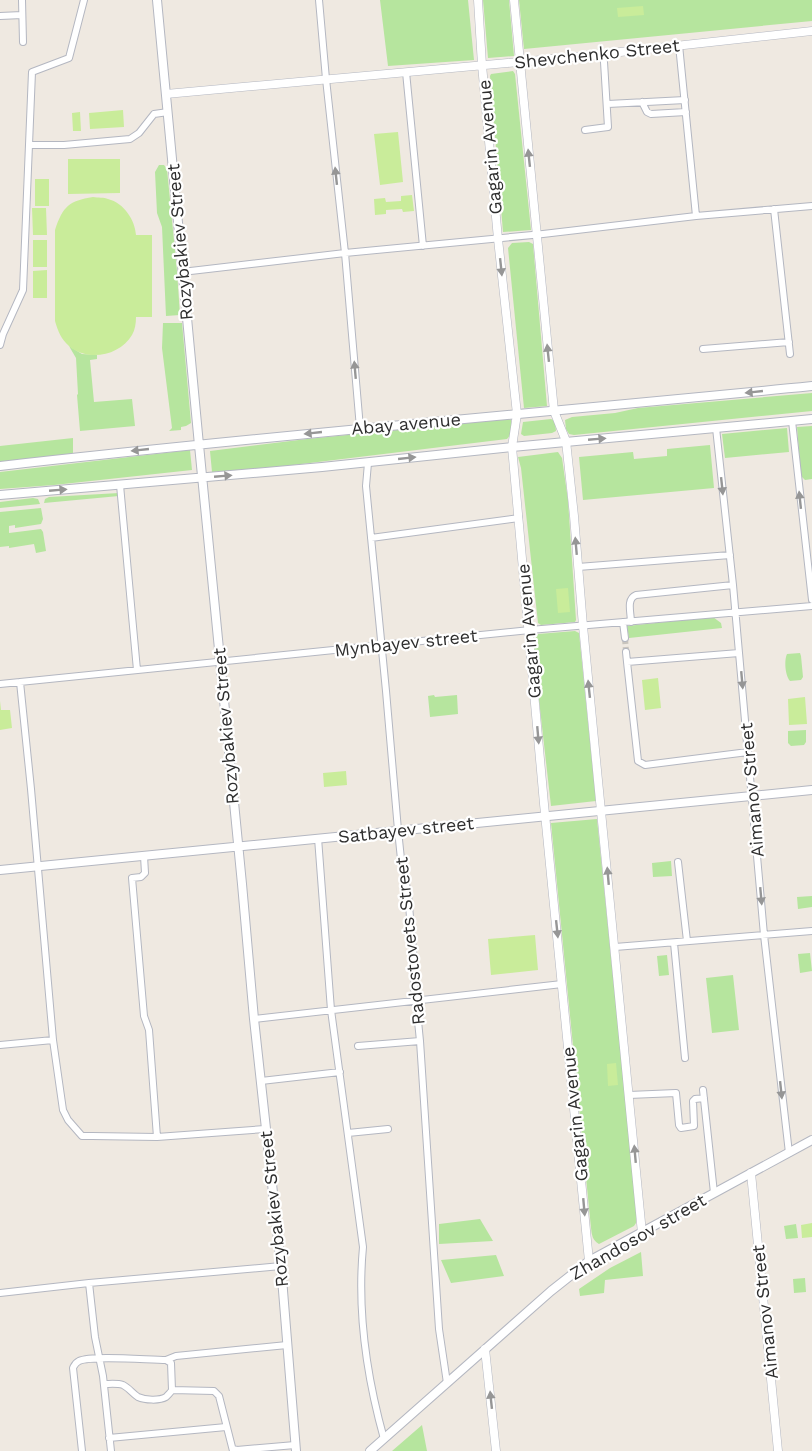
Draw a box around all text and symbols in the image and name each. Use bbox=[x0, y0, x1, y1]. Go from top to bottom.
street label: Shevchenko Street bbox=[513, 34, 681, 73]
street label: Gagarin Avenue bbox=[473, 79, 506, 215]
one-way arrow bbox=[524, 149, 534, 168]
street label: Rozybakiev Street bbox=[162, 162, 197, 321]
one-way arrow bbox=[331, 166, 341, 185]
one-way arrow bbox=[496, 258, 506, 277]
one-way arrow bbox=[543, 343, 553, 362]
one-way arrow bbox=[350, 360, 360, 379]
one-way arrow bbox=[744, 387, 763, 397]
street label: Abay avenue bbox=[350, 408, 462, 439]
one-way arrow bbox=[303, 428, 322, 438]
one-way arrow bbox=[587, 434, 606, 444]
one-way arrow bbox=[131, 445, 150, 455]
one-way arrow bbox=[398, 454, 417, 463]
one-way arrow bbox=[214, 471, 233, 481]
one-way arrow bbox=[717, 477, 727, 496]
one-way arrow bbox=[49, 485, 68, 495]
one-way arrow bbox=[795, 491, 805, 510]
one-way arrow bbox=[571, 537, 581, 556]
street label: Gagarin Avenue bbox=[512, 563, 545, 699]
street label: Mynbayev street bbox=[334, 625, 479, 660]
street label: Rozybakiev Street bbox=[208, 646, 243, 805]
one-way arrow bbox=[737, 671, 747, 690]
one-way arrow bbox=[584, 680, 594, 699]
street label: Aimanov Street bbox=[735, 721, 768, 858]
one-way arrow bbox=[534, 726, 543, 745]
street label: Satbayev street bbox=[337, 812, 475, 847]
street label: Radostovets Street bbox=[390, 856, 429, 1026]
one-way arrow bbox=[603, 866, 613, 885]
one-way arrow bbox=[756, 886, 766, 905]
one-way arrow bbox=[552, 920, 562, 939]
street label: Gagarin Avenue bbox=[557, 1046, 592, 1182]
one-way arrow bbox=[777, 1080, 786, 1099]
street label: Rozybakiev Street bbox=[255, 1129, 292, 1288]
one-way arrow bbox=[630, 1144, 640, 1163]
street label: Zhandosov street bbox=[566, 1189, 710, 1284]
one-way arrow bbox=[579, 1197, 589, 1216]
street label: Aimanov Street bbox=[747, 1243, 782, 1380]
one-way arrow bbox=[486, 1391, 496, 1410]

